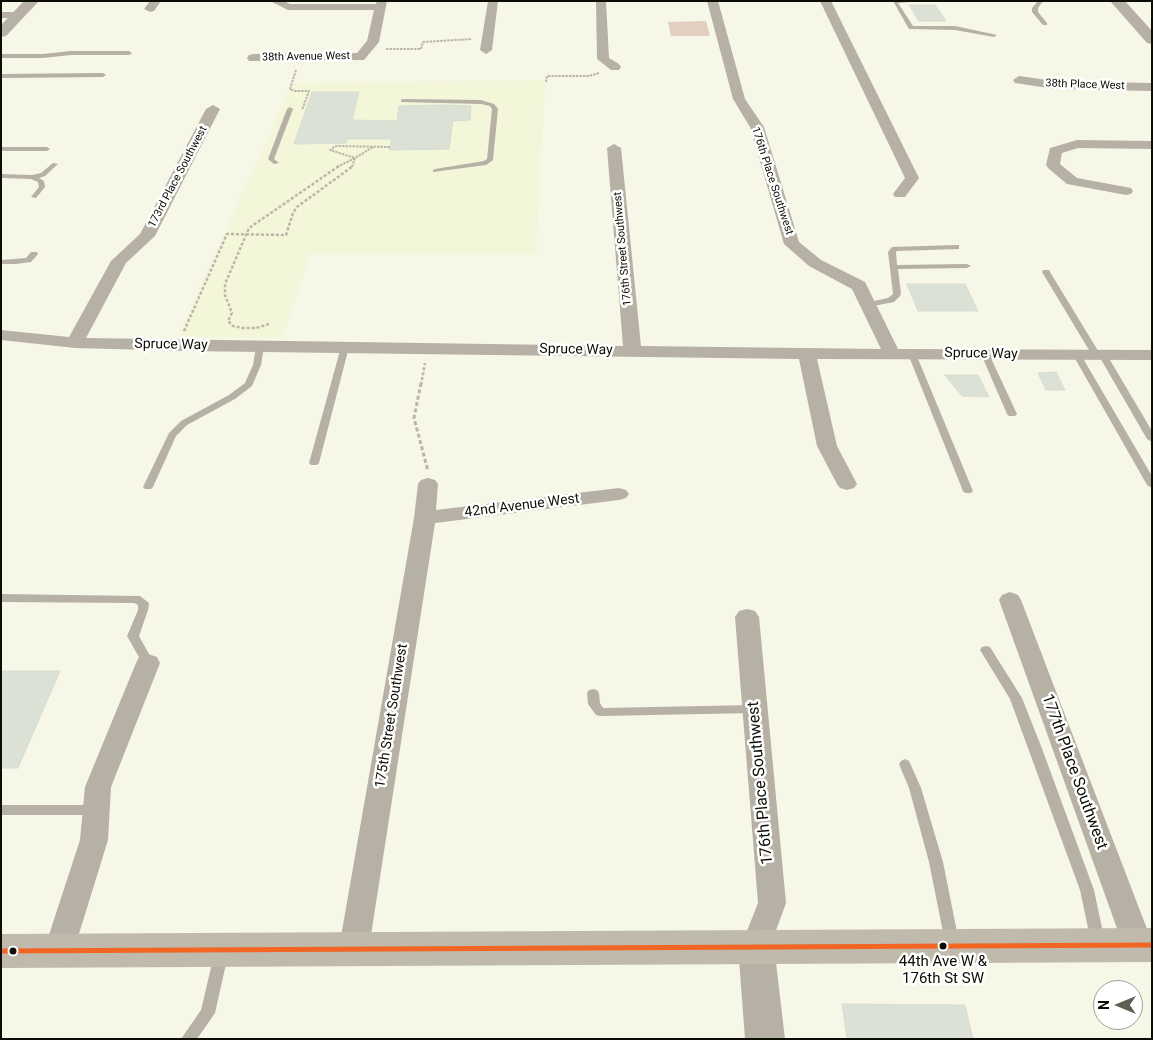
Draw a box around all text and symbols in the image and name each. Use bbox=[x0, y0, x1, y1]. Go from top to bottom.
street label: 38th Avenue West bbox=[262, 50, 350, 64]
street label: 38th Place West bbox=[1045, 77, 1125, 93]
street label: 173rd Place Southwest bbox=[146, 124, 210, 230]
street label: 176th Place Southwest bbox=[748, 125, 796, 237]
street label: 176th Street Southwest bbox=[611, 191, 635, 307]
street label: Spruce Way bbox=[134, 336, 208, 354]
street label: Spruce Way bbox=[539, 341, 613, 359]
street label: Spruce Way bbox=[944, 345, 1018, 363]
street label: 42nd Avenue West bbox=[464, 491, 580, 521]
street label: 175th Street Southwest bbox=[372, 643, 412, 789]
street label: 177th Place Southwest bbox=[1037, 692, 1111, 852]
street label: 176th Place Southwest bbox=[744, 700, 778, 866]
marker: 44th Ave W & 176th St SW bbox=[938, 941, 948, 951]
unlabelled marker bbox=[8, 946, 18, 956]
place label: 44th Ave W & 176th St SW bbox=[899, 953, 987, 988]
north arrow bbox=[1093, 980, 1143, 1030]
text: N bbox=[1096, 1000, 1112, 1010]

